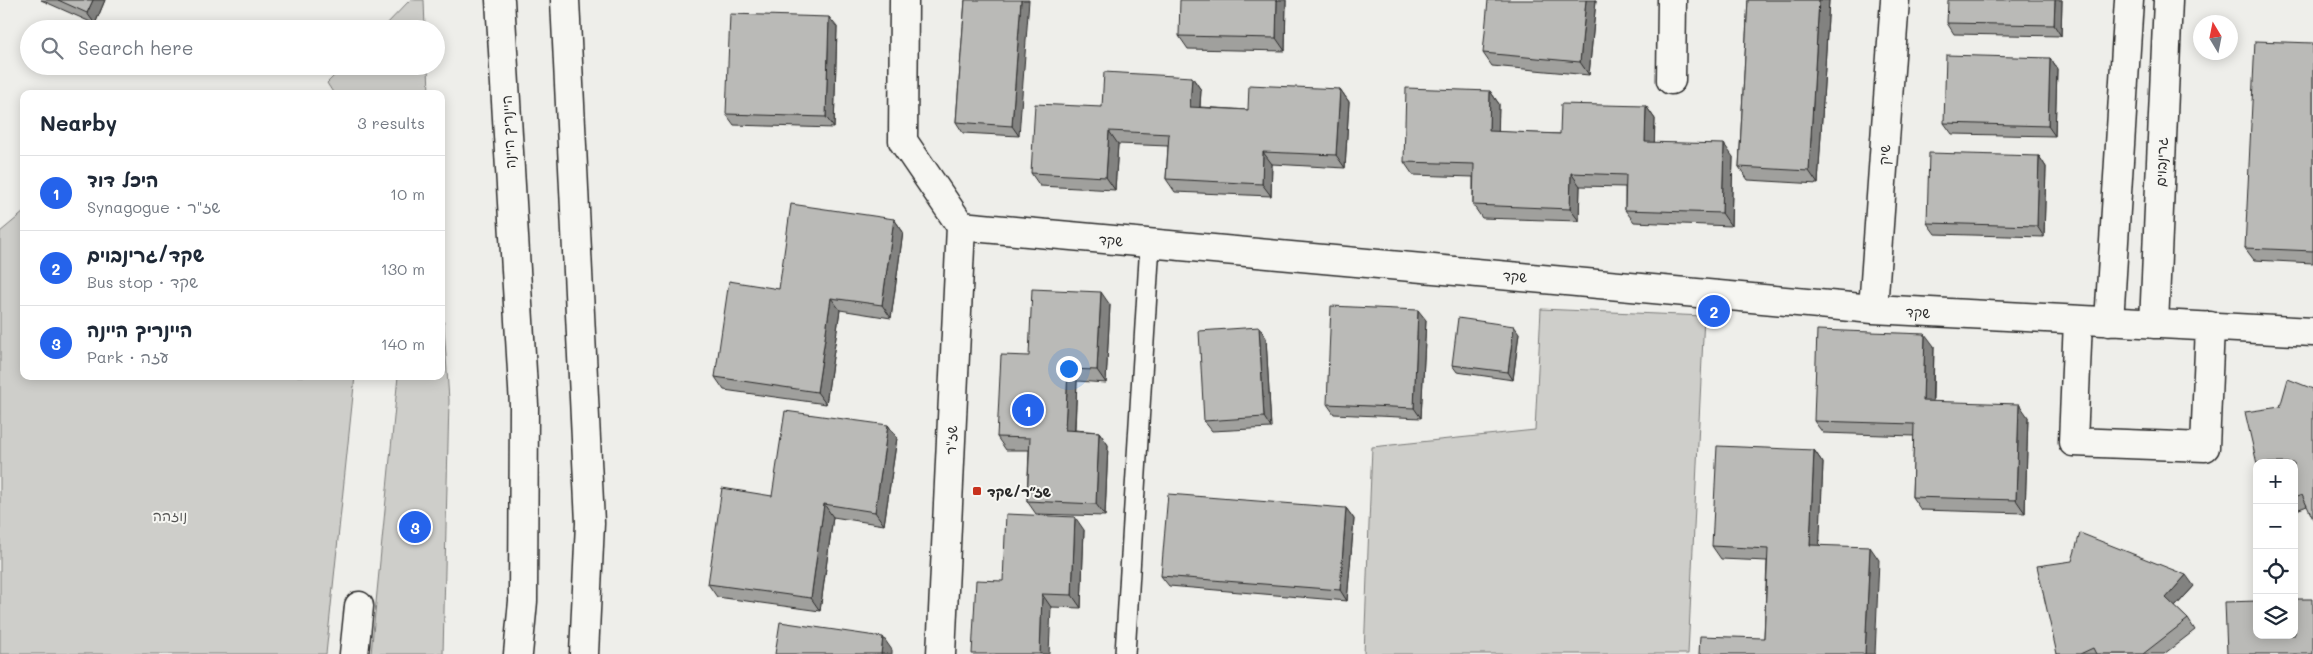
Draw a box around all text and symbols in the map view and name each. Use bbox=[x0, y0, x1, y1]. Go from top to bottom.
north arrow bbox=[2193, 15, 2238, 60]
search box bbox=[20, 20, 445, 75]
icon: search bbox=[38, 34, 66, 62]
text: Search here bbox=[78, 35, 194, 60]
street label: היינריך היינה bbox=[497, 95, 519, 169]
text: Nearby bbox=[40, 109, 117, 136]
text: 3 results bbox=[357, 112, 425, 133]
street label: גרינבוים bbox=[2151, 137, 2171, 187]
street label: שיק bbox=[1874, 144, 1894, 166]
text: היכל דוד bbox=[87, 167, 159, 192]
text: 1 bbox=[52, 183, 60, 204]
text: 10 m bbox=[390, 183, 425, 204]
text: Synagogue · שז"ר bbox=[87, 196, 221, 217]
street label: שקד bbox=[1098, 229, 1124, 251]
text: שקד/גרינבוים bbox=[87, 242, 204, 267]
text: 2 bbox=[52, 258, 60, 279]
text: 130 m bbox=[381, 258, 425, 279]
street label: שקד bbox=[1502, 265, 1528, 287]
text: Bus stop · שקד bbox=[87, 271, 198, 292]
pin: 2 bbox=[1698, 292, 1730, 330]
street label: שקד bbox=[1905, 302, 1931, 322]
text: היינריך היינה bbox=[87, 317, 192, 342]
text: 3 bbox=[51, 333, 61, 354]
text: 140 m bbox=[381, 333, 425, 354]
text: Park · עזה bbox=[87, 346, 169, 367]
your location bbox=[1056, 356, 1082, 382]
pin: 1 bbox=[1012, 391, 1044, 429]
street label: שז"ר bbox=[941, 425, 961, 455]
map controls bbox=[2253, 459, 2298, 639]
button: + bbox=[2253, 459, 2298, 504]
place label: שז״ר/שקד bbox=[987, 482, 1052, 501]
marker: שז״ר/שקד bbox=[971, 485, 983, 497]
button: − bbox=[2253, 504, 2298, 549]
park label: נוזהה bbox=[153, 506, 187, 525]
pin: 3 bbox=[399, 508, 431, 546]
button: locate bbox=[2253, 549, 2298, 594]
button: layers bbox=[2253, 594, 2298, 639]

